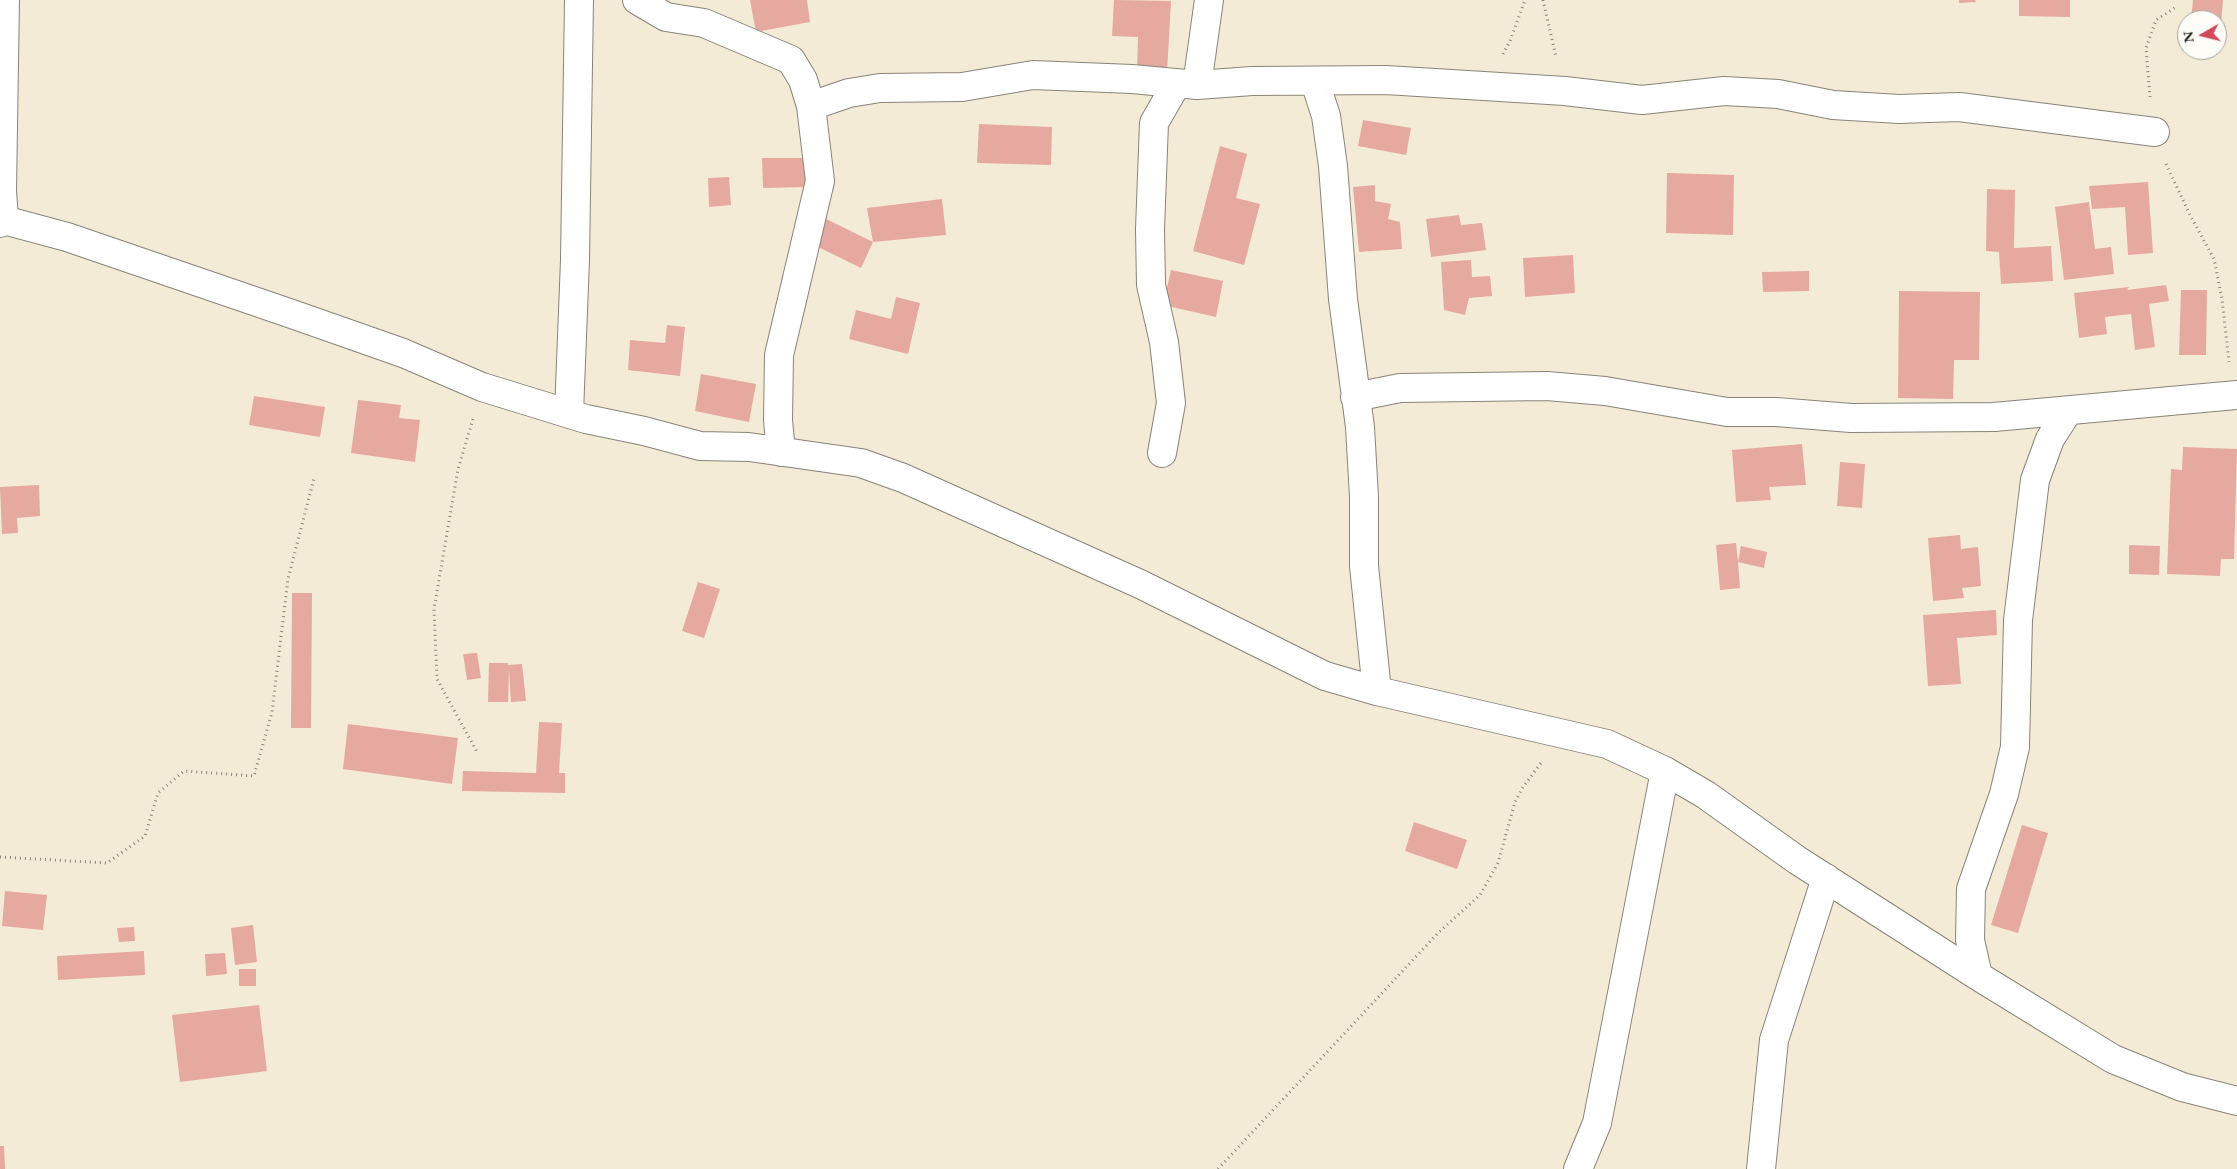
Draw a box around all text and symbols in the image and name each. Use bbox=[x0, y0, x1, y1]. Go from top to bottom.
north arrow bbox=[2177, 10, 2227, 60]
text: N bbox=[2178, 30, 2198, 44]

